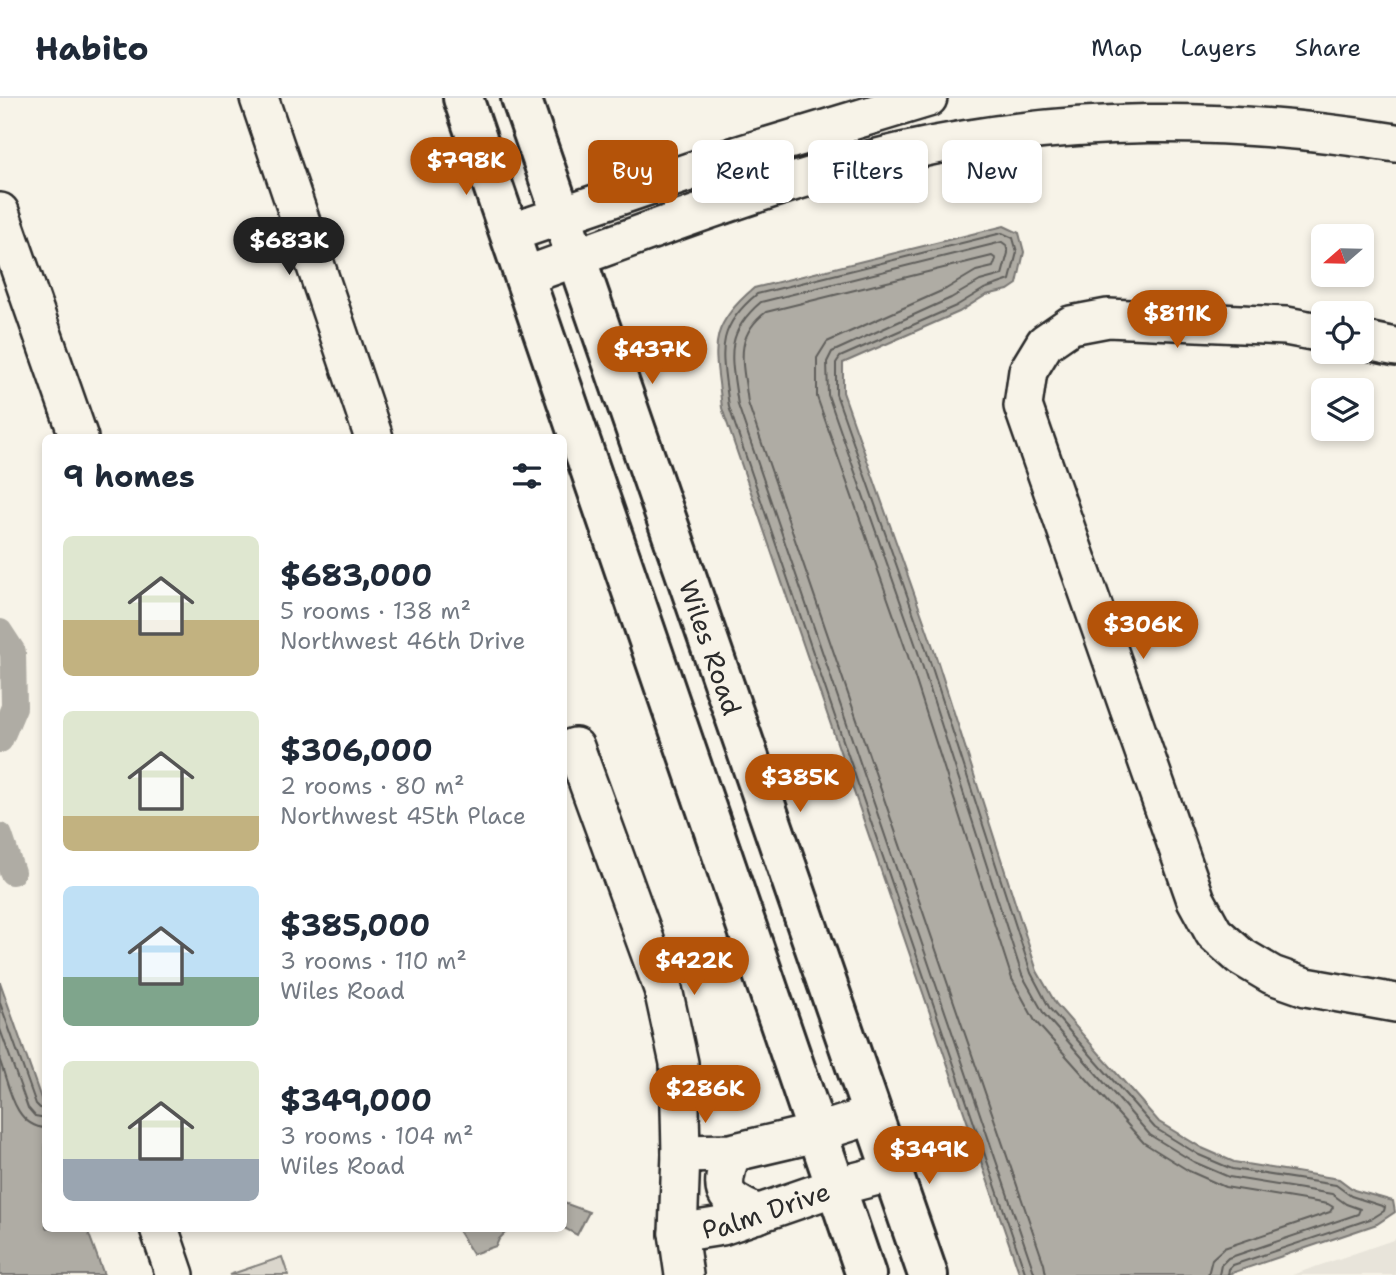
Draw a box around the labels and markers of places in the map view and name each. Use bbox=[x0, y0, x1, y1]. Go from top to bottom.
pin: $798K bbox=[417, 138, 515, 197]
pin: $683K bbox=[240, 218, 338, 277]
pin: $811K bbox=[1128, 290, 1226, 350]
pin: $437K bbox=[603, 327, 701, 386]
pin: $306K bbox=[1094, 602, 1192, 661]
pin: $385K bbox=[751, 754, 849, 814]
pin: $422K bbox=[645, 937, 743, 997]
pin: $286K bbox=[656, 1066, 754, 1125]
pin: $349K bbox=[880, 1126, 978, 1186]

